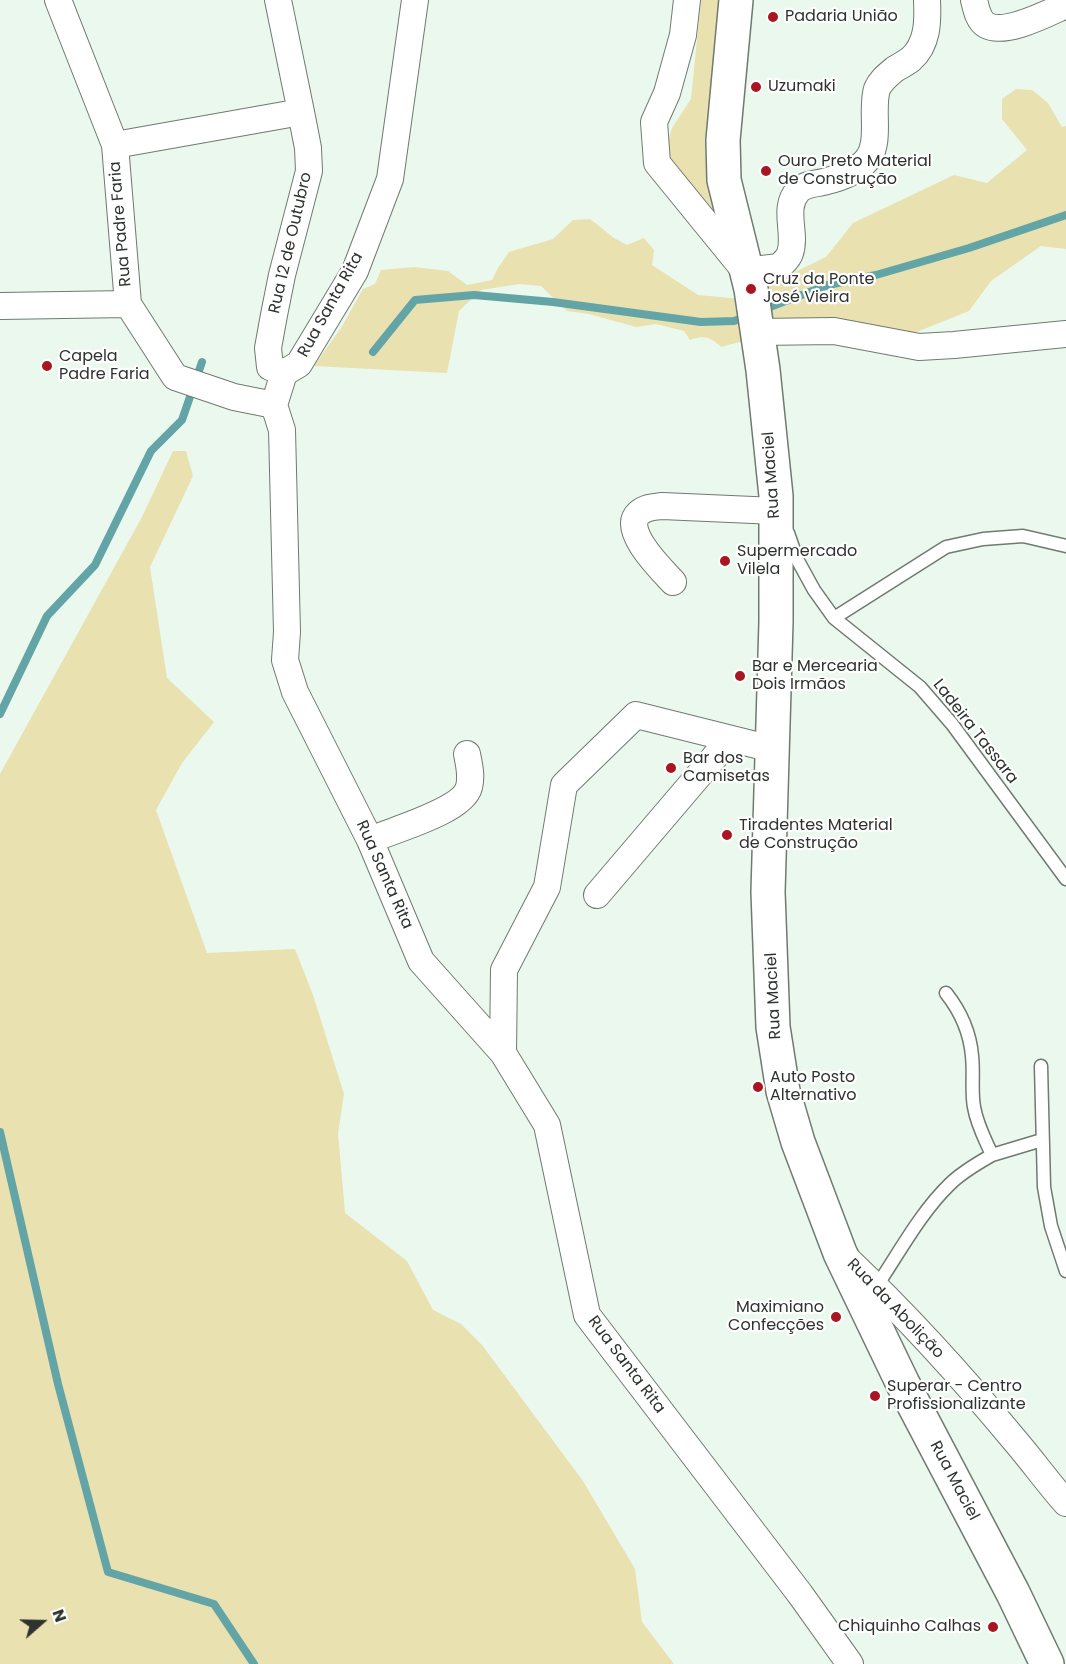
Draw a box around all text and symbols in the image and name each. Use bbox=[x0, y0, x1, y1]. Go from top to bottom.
place label: Padaria União bbox=[785, 7, 898, 27]
marker: Padaria União bbox=[766, 10, 780, 24]
place label: Uzumaki bbox=[768, 77, 836, 97]
marker: Uzumaki bbox=[749, 80, 763, 94]
place label: Ouro Preto Material de Construção bbox=[778, 152, 932, 190]
street label: Rua Padre Faria bbox=[106, 161, 136, 287]
marker: Ouro Preto Material de Construção bbox=[759, 164, 773, 178]
street label: Rua 12 de Outubro bbox=[265, 170, 317, 316]
street label: Rua Santa Rita bbox=[294, 249, 368, 361]
place label: Cruz da Ponte José Vieira bbox=[763, 270, 875, 308]
marker: Cruz da Ponte José Vieira bbox=[744, 282, 758, 296]
place label: Capela Padre Faria bbox=[59, 347, 150, 385]
marker: Capela Padre Faria bbox=[40, 359, 54, 373]
street label: Rua Maciel bbox=[759, 431, 785, 519]
place label: Supermercado Vilela bbox=[737, 542, 857, 580]
marker: Supermercado Vilela bbox=[718, 554, 732, 568]
place label: Bar e Mercearia Dois Irmãos bbox=[752, 657, 878, 695]
marker: Bar e Mercearia Dois Irmãos bbox=[733, 669, 747, 683]
street label: Ladeira Tassara bbox=[928, 676, 1022, 788]
place label: Bar dos Camisetas bbox=[683, 749, 770, 787]
marker: Bar dos Camisetas bbox=[664, 761, 678, 775]
place label: Tiradentes Material de Construção bbox=[739, 816, 893, 854]
street label: Rua Santa Rita bbox=[351, 818, 417, 932]
marker: Tiradentes Material de Construção bbox=[720, 828, 734, 842]
street label: Rua Maciel bbox=[762, 952, 786, 1040]
place label: Auto Posto Alternativo bbox=[770, 1068, 856, 1106]
marker: Auto Posto Alternativo bbox=[751, 1080, 765, 1094]
street label: Rua da Abolição bbox=[842, 1255, 948, 1363]
place label: Maximiano Confecções bbox=[728, 1298, 824, 1336]
marker: Maximiano Confecções bbox=[829, 1310, 843, 1324]
street label: Rua Santa Rita bbox=[583, 1313, 669, 1417]
place label: Superar - Centro Profissionalizante bbox=[887, 1377, 1026, 1415]
marker: Superar - Centro Profissionalizante bbox=[868, 1389, 882, 1403]
street label: Rua Maciel bbox=[925, 1438, 983, 1524]
north arrow bbox=[12, 1592, 72, 1652]
text: N bbox=[47, 1606, 72, 1625]
place label: Chiquinho Calhas bbox=[838, 1617, 981, 1637]
marker: Chiquinho Calhas bbox=[986, 1620, 1000, 1634]

